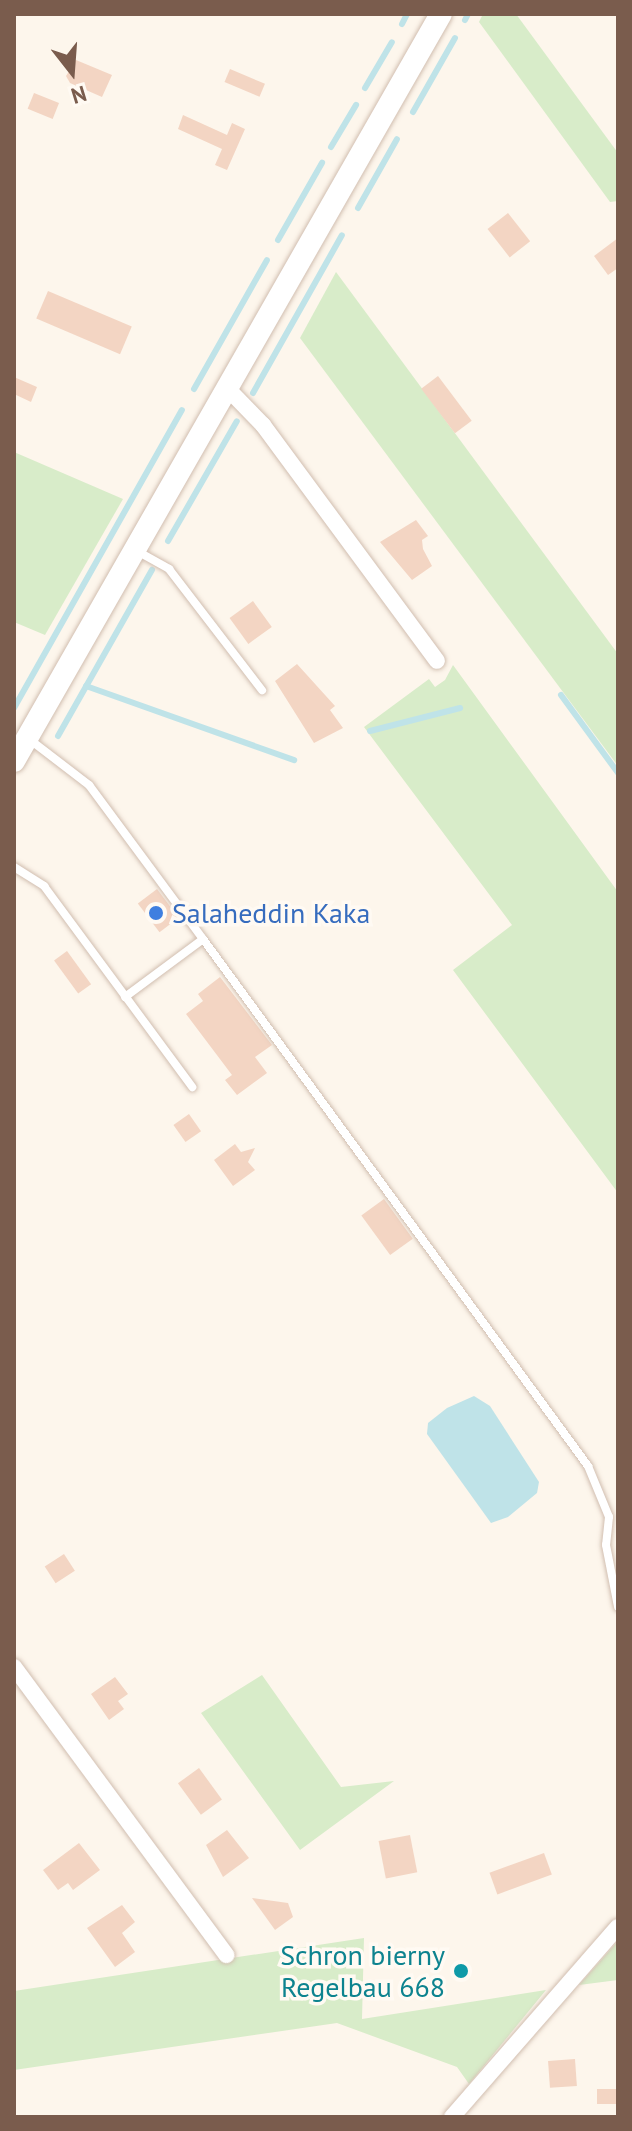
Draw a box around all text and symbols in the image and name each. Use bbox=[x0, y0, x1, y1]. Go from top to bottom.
north arrow bbox=[32, 32, 112, 112]
text: N bbox=[68, 79, 90, 110]
place label: Salaheddin Kaka bbox=[172, 896, 370, 930]
marker: Salaheddin Kaka bbox=[147, 904, 165, 922]
place label: Schron bierny Regelbau 668 bbox=[280, 1938, 445, 2004]
marker: Schron bierny Regelbau 668 bbox=[452, 1962, 470, 1980]

